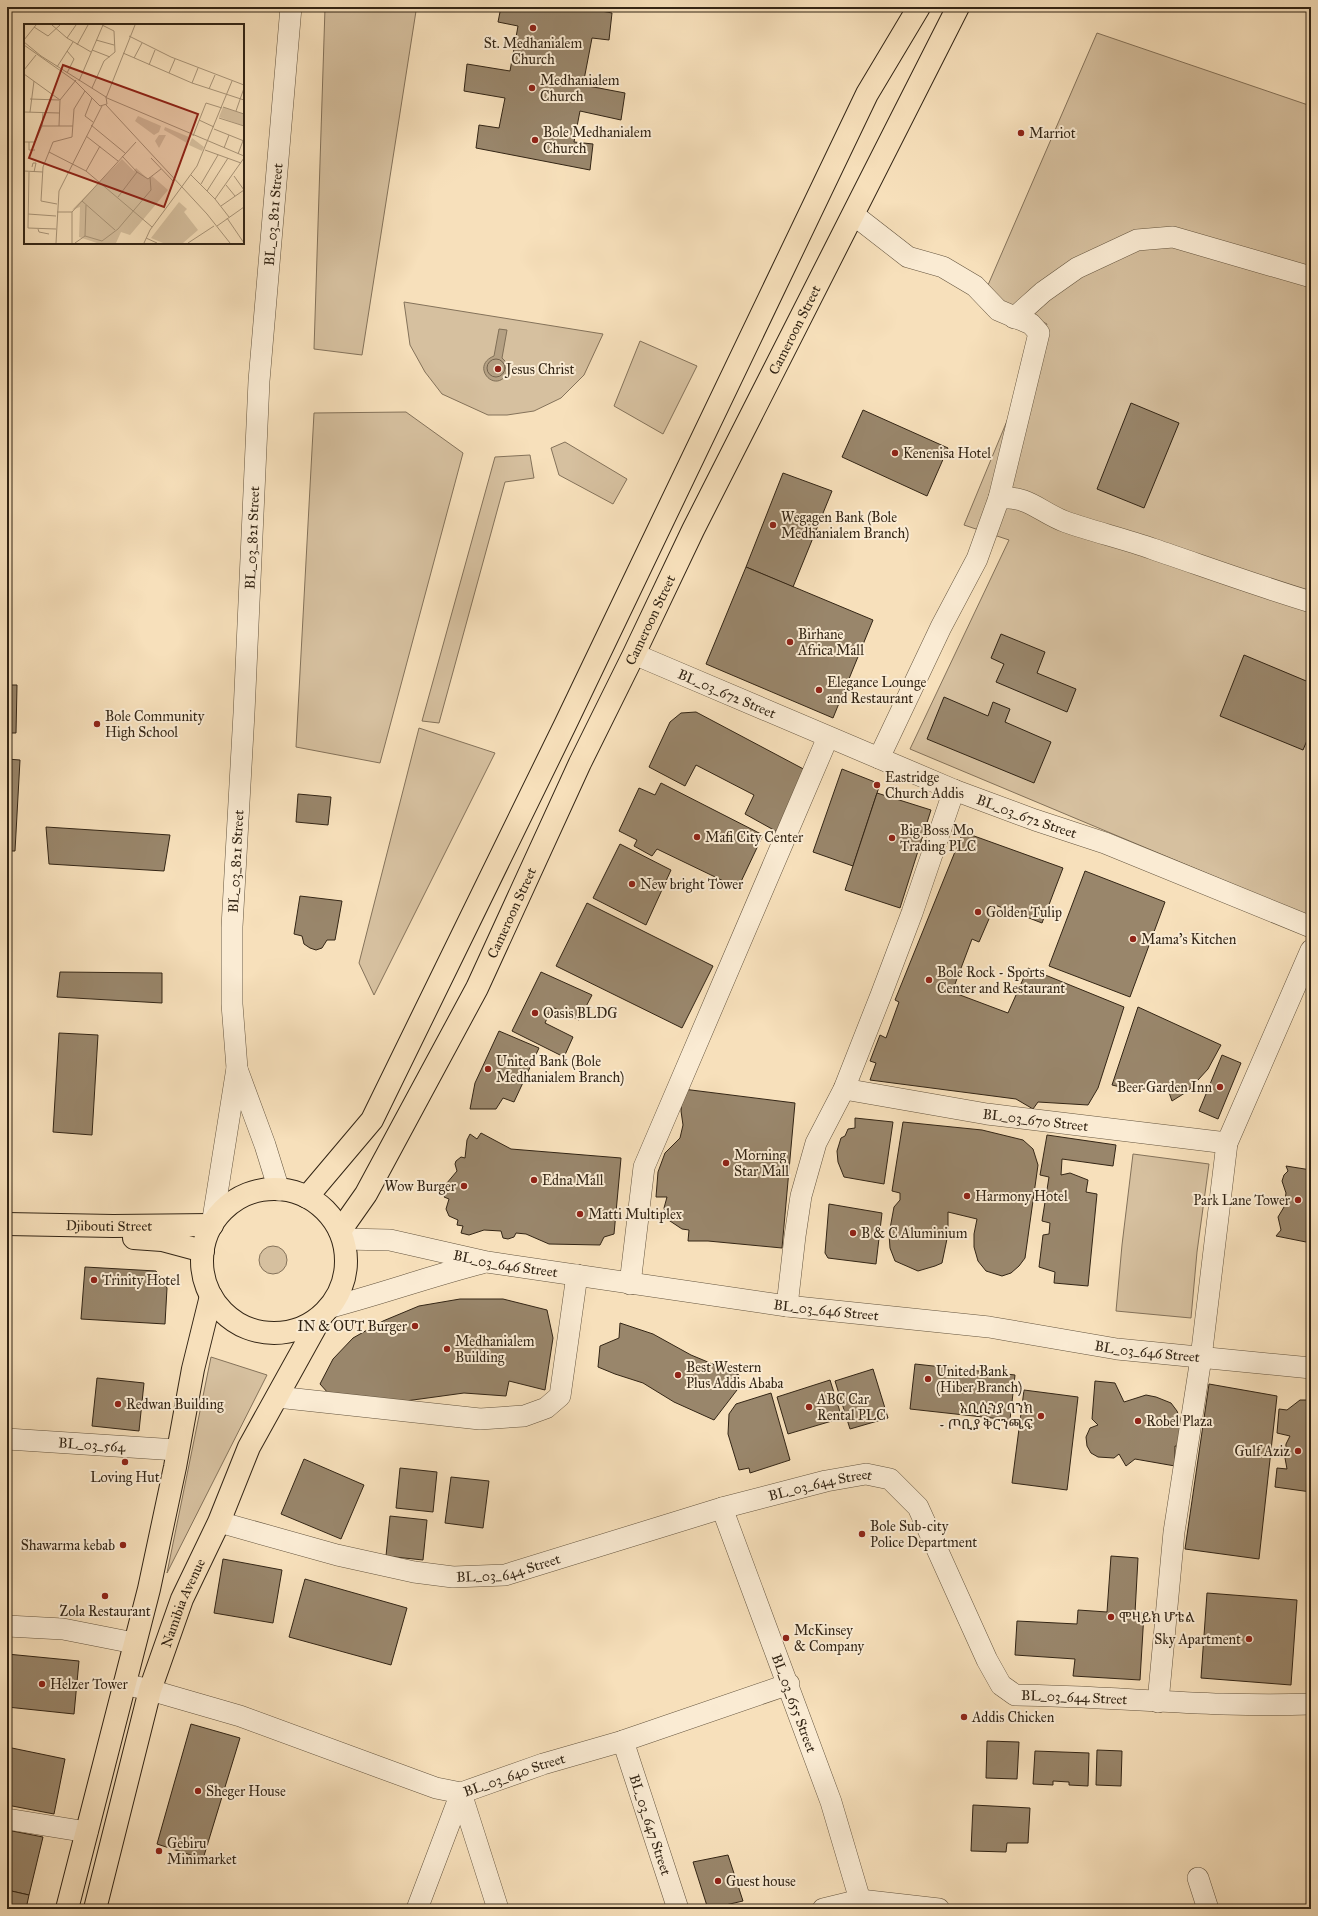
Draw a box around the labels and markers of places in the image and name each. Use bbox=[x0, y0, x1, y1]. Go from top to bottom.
marker: St. Medhanialem Church bbox=[528, 23, 538, 33]
place label: St. Medhanialem Church bbox=[484, 35, 582, 68]
place label: Medhanialem Church bbox=[540, 72, 620, 105]
marker: Medhanialem Church bbox=[527, 83, 537, 93]
place label: Bole Medhanialem Church bbox=[543, 124, 652, 157]
place label: Marriot bbox=[1029, 125, 1076, 142]
marker: Marriot bbox=[1016, 128, 1026, 138]
marker: Bole Medhanialem Church bbox=[530, 135, 540, 145]
place label: Jesus Christ bbox=[504, 361, 574, 379]
marker: Jesus Christ bbox=[493, 364, 503, 374]
place label: Kenenisa Hotel bbox=[903, 445, 991, 462]
marker: Kenenisa Hotel bbox=[890, 448, 900, 458]
place label: Wegagen Bank (Bole Medhanialem Branch) bbox=[781, 509, 909, 543]
marker: Wegagen Bank (Bole Medhanialem Branch) bbox=[768, 520, 778, 530]
place label: Birhane Africa Mall bbox=[797, 626, 864, 659]
marker: Birhane Africa Mall bbox=[785, 637, 795, 647]
place label: Elegance Lounge and Restaurant bbox=[827, 674, 926, 707]
marker: Elegance Lounge and Restaurant bbox=[814, 685, 824, 695]
place label: Bole Community High School bbox=[105, 708, 205, 741]
marker: Bole Community High School bbox=[92, 719, 102, 729]
place label: Eastridge Church Addis bbox=[885, 769, 964, 802]
marker: Eastridge Church Addis bbox=[872, 780, 882, 790]
place label: Big Boss Mo Trading PLC bbox=[900, 822, 976, 855]
place label: Mafi City Center bbox=[705, 829, 804, 846]
marker: Mafi City Center bbox=[692, 832, 702, 842]
marker: Big Boss Mo Trading PLC bbox=[887, 833, 897, 843]
place label: New bright Tower bbox=[640, 876, 744, 893]
marker: New bright Tower bbox=[627, 879, 637, 889]
place label: Golden Tulip bbox=[986, 904, 1062, 921]
marker: Golden Tulip bbox=[973, 907, 983, 917]
place label: Mama's Kitchen bbox=[1141, 931, 1237, 948]
marker: Mama's Kitchen bbox=[1128, 934, 1138, 944]
place label: Bole Rock - Sports Center and Restaurant bbox=[937, 964, 1065, 997]
marker: Bole Rock - Sports Center and Restaurant bbox=[924, 975, 934, 985]
place label: Oasis BLDG bbox=[543, 1005, 617, 1022]
marker: Oasis BLDG bbox=[530, 1008, 540, 1018]
place label: United Bank (Bole Medhanialem Branch) bbox=[496, 1053, 624, 1087]
marker: United Bank (Bole Medhanialem Branch) bbox=[483, 1064, 493, 1074]
place label: Beer Garden Inn bbox=[1117, 1079, 1212, 1096]
marker: Beer Garden Inn bbox=[1215, 1082, 1225, 1092]
place label: Morning Star Mall bbox=[734, 1147, 789, 1180]
marker: Morning Star Mall bbox=[721, 1158, 731, 1168]
place label: Edna Mall bbox=[542, 1172, 604, 1189]
marker: Edna Mall bbox=[529, 1175, 539, 1185]
place label: Wow Burger bbox=[384, 1178, 457, 1195]
marker: Wow Burger bbox=[459, 1181, 469, 1191]
place label: Harmony Hotel bbox=[975, 1188, 1068, 1205]
marker: Harmony Hotel bbox=[962, 1191, 972, 1201]
place label: Park Lane Tower bbox=[1193, 1192, 1291, 1209]
marker: Park Lane Tower bbox=[1293, 1195, 1303, 1205]
place label: Matti Multiplex bbox=[588, 1206, 683, 1223]
marker: Matti Multiplex bbox=[575, 1209, 585, 1219]
place label: B & C Aluminium bbox=[861, 1225, 968, 1242]
marker: B & C Aluminium bbox=[848, 1228, 858, 1238]
place label: Trinity Hotel bbox=[102, 1272, 180, 1289]
marker: Trinity Hotel bbox=[89, 1275, 99, 1285]
place label: IN & OUT Burger bbox=[297, 1318, 408, 1335]
marker: IN & OUT Burger bbox=[410, 1321, 420, 1331]
place label: Medhanialem Building bbox=[455, 1333, 535, 1366]
marker: Medhanialem Building bbox=[442, 1344, 452, 1354]
place label: Best Western Plus Addis Ababa bbox=[686, 1359, 784, 1392]
place label: United Bank (Hiber Branch) bbox=[936, 1363, 1022, 1397]
marker: Best Western Plus Addis Ababa bbox=[673, 1370, 683, 1380]
marker: United Bank (Hiber Branch) bbox=[923, 1374, 933, 1384]
place label: ABC Car Rental PLC bbox=[816, 1391, 886, 1424]
place label: Redwan Building bbox=[126, 1396, 224, 1413]
marker: Redwan Building bbox=[113, 1399, 123, 1409]
place label: አቢሲንያ ባንክ - ጦቢያ ቅርንጫፍ bbox=[939, 1400, 1033, 1433]
marker: ABC Car Rental PLC bbox=[804, 1402, 814, 1412]
marker: አቢሲንያ ባንክ - ጦቢያ ቅርንጫፍ bbox=[1036, 1411, 1046, 1421]
place label: Robel Plaza bbox=[1146, 1413, 1213, 1430]
marker: Robel Plaza bbox=[1133, 1416, 1143, 1426]
place label: Gulf Aziz bbox=[1235, 1443, 1291, 1460]
marker: Gulf Aziz bbox=[1293, 1446, 1303, 1456]
marker: Loving Hut bbox=[120, 1457, 130, 1467]
place label: Loving Hut bbox=[90, 1469, 160, 1486]
place label: Bole Sub-city Police Department bbox=[870, 1518, 977, 1551]
marker: Bole Sub-city Police Department bbox=[857, 1529, 867, 1539]
place label: Shawarma kebab bbox=[21, 1537, 115, 1554]
marker: Shawarma kebab bbox=[118, 1540, 128, 1550]
marker: Zola Restaurant bbox=[100, 1591, 110, 1601]
place label: Zola Restaurant bbox=[59, 1603, 151, 1620]
place label: ሞዛይክ ሆቴል bbox=[1119, 1609, 1195, 1626]
marker: ሞዛይክ ሆቴል bbox=[1106, 1612, 1116, 1622]
place label: McKinsey & Company bbox=[794, 1622, 865, 1655]
place label: Sky Apartment bbox=[1154, 1631, 1241, 1648]
marker: McKinsey & Company bbox=[781, 1633, 791, 1643]
marker: Sky Apartment bbox=[1244, 1634, 1254, 1644]
place label: Helzer Tower bbox=[50, 1676, 129, 1693]
marker: Helzer Tower bbox=[37, 1679, 47, 1689]
place label: Addis Chicken bbox=[971, 1709, 1055, 1726]
marker: Addis Chicken bbox=[959, 1712, 969, 1722]
place label: Sheger House bbox=[206, 1783, 286, 1800]
marker: Sheger House bbox=[193, 1786, 203, 1796]
place label: Gebiru Minimarket bbox=[167, 1835, 237, 1868]
marker: Gebiru Minimarket bbox=[154, 1846, 164, 1856]
place label: Guest house bbox=[726, 1873, 796, 1890]
marker: Guest house bbox=[713, 1876, 723, 1886]

